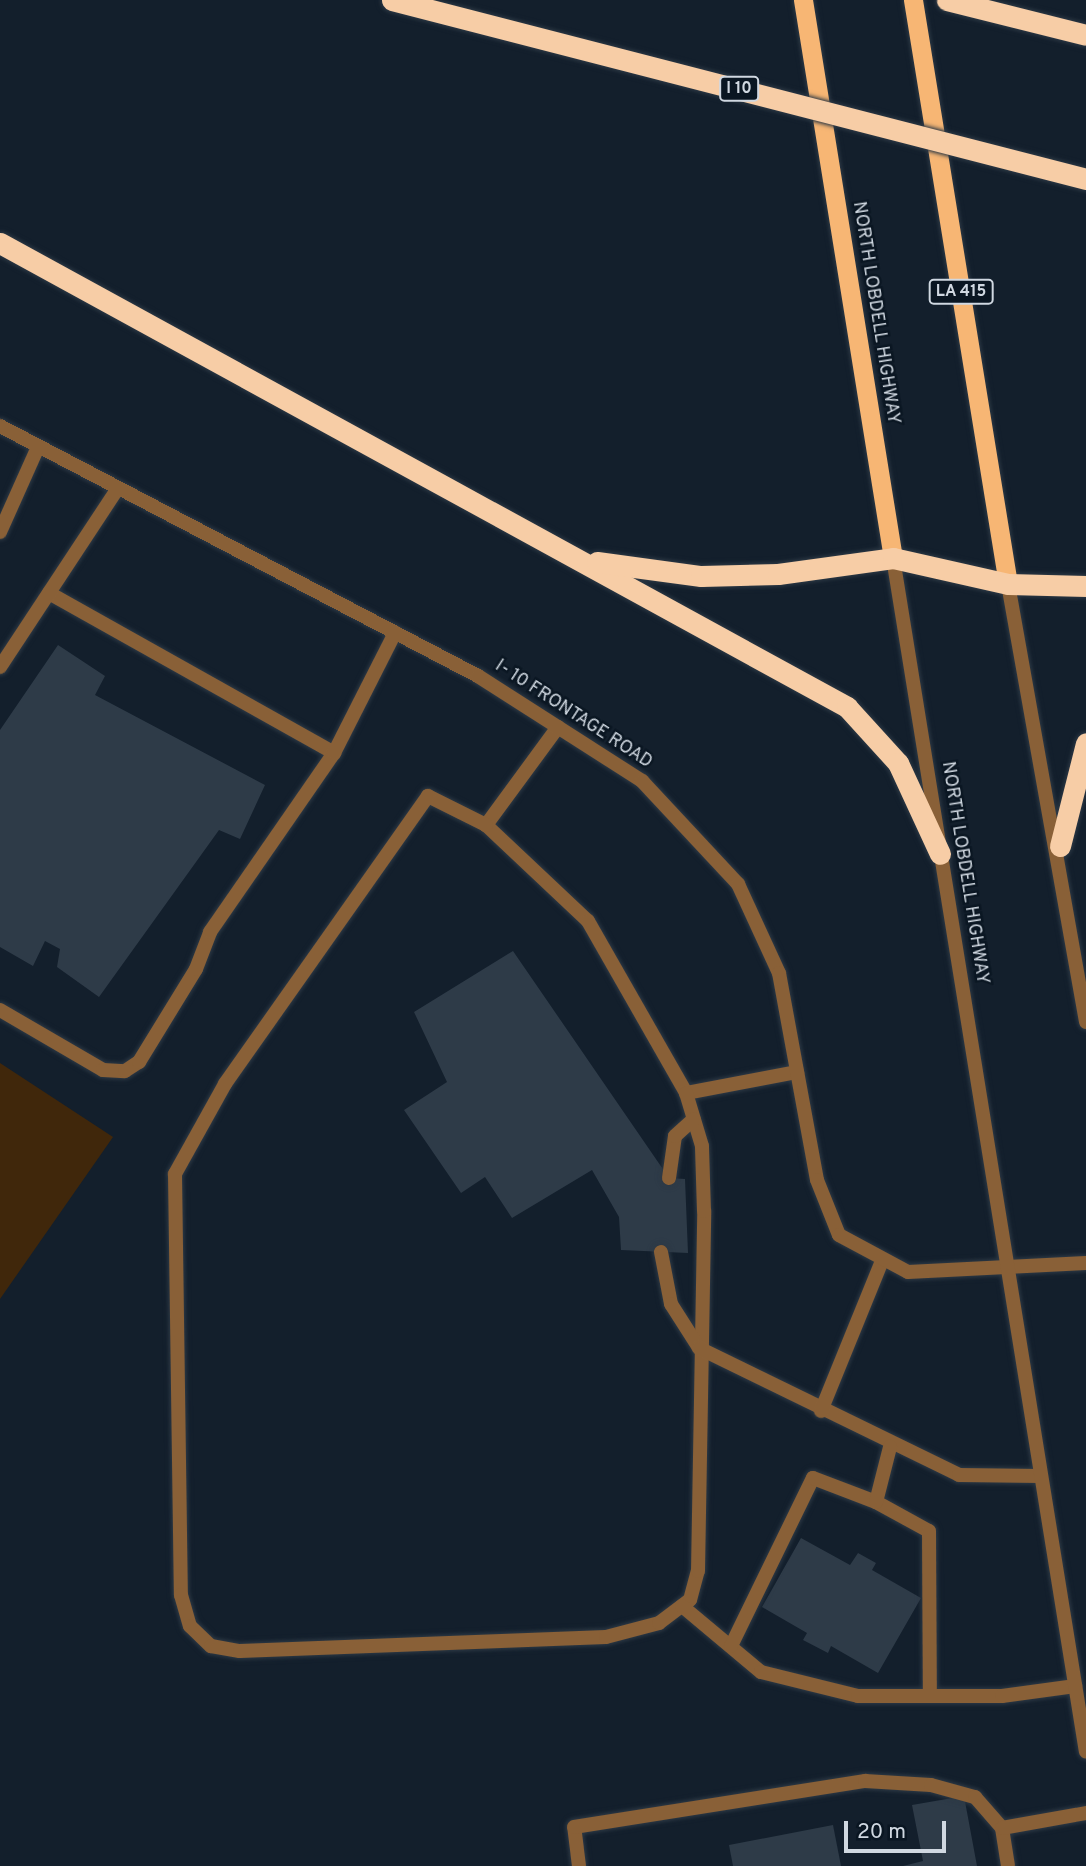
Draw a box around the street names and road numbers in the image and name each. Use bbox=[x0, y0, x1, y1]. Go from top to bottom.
road number: I 10 bbox=[718, 76, 760, 102]
street label: NORTH LOBDELL HIGHWAY bbox=[847, 200, 903, 426]
road number: LA 415 bbox=[928, 280, 994, 304]
street label: I- 10 FRONTAGE ROAD bbox=[490, 656, 656, 774]
street label: NORTH LOBDELL HIGHWAY bbox=[936, 760, 992, 986]

